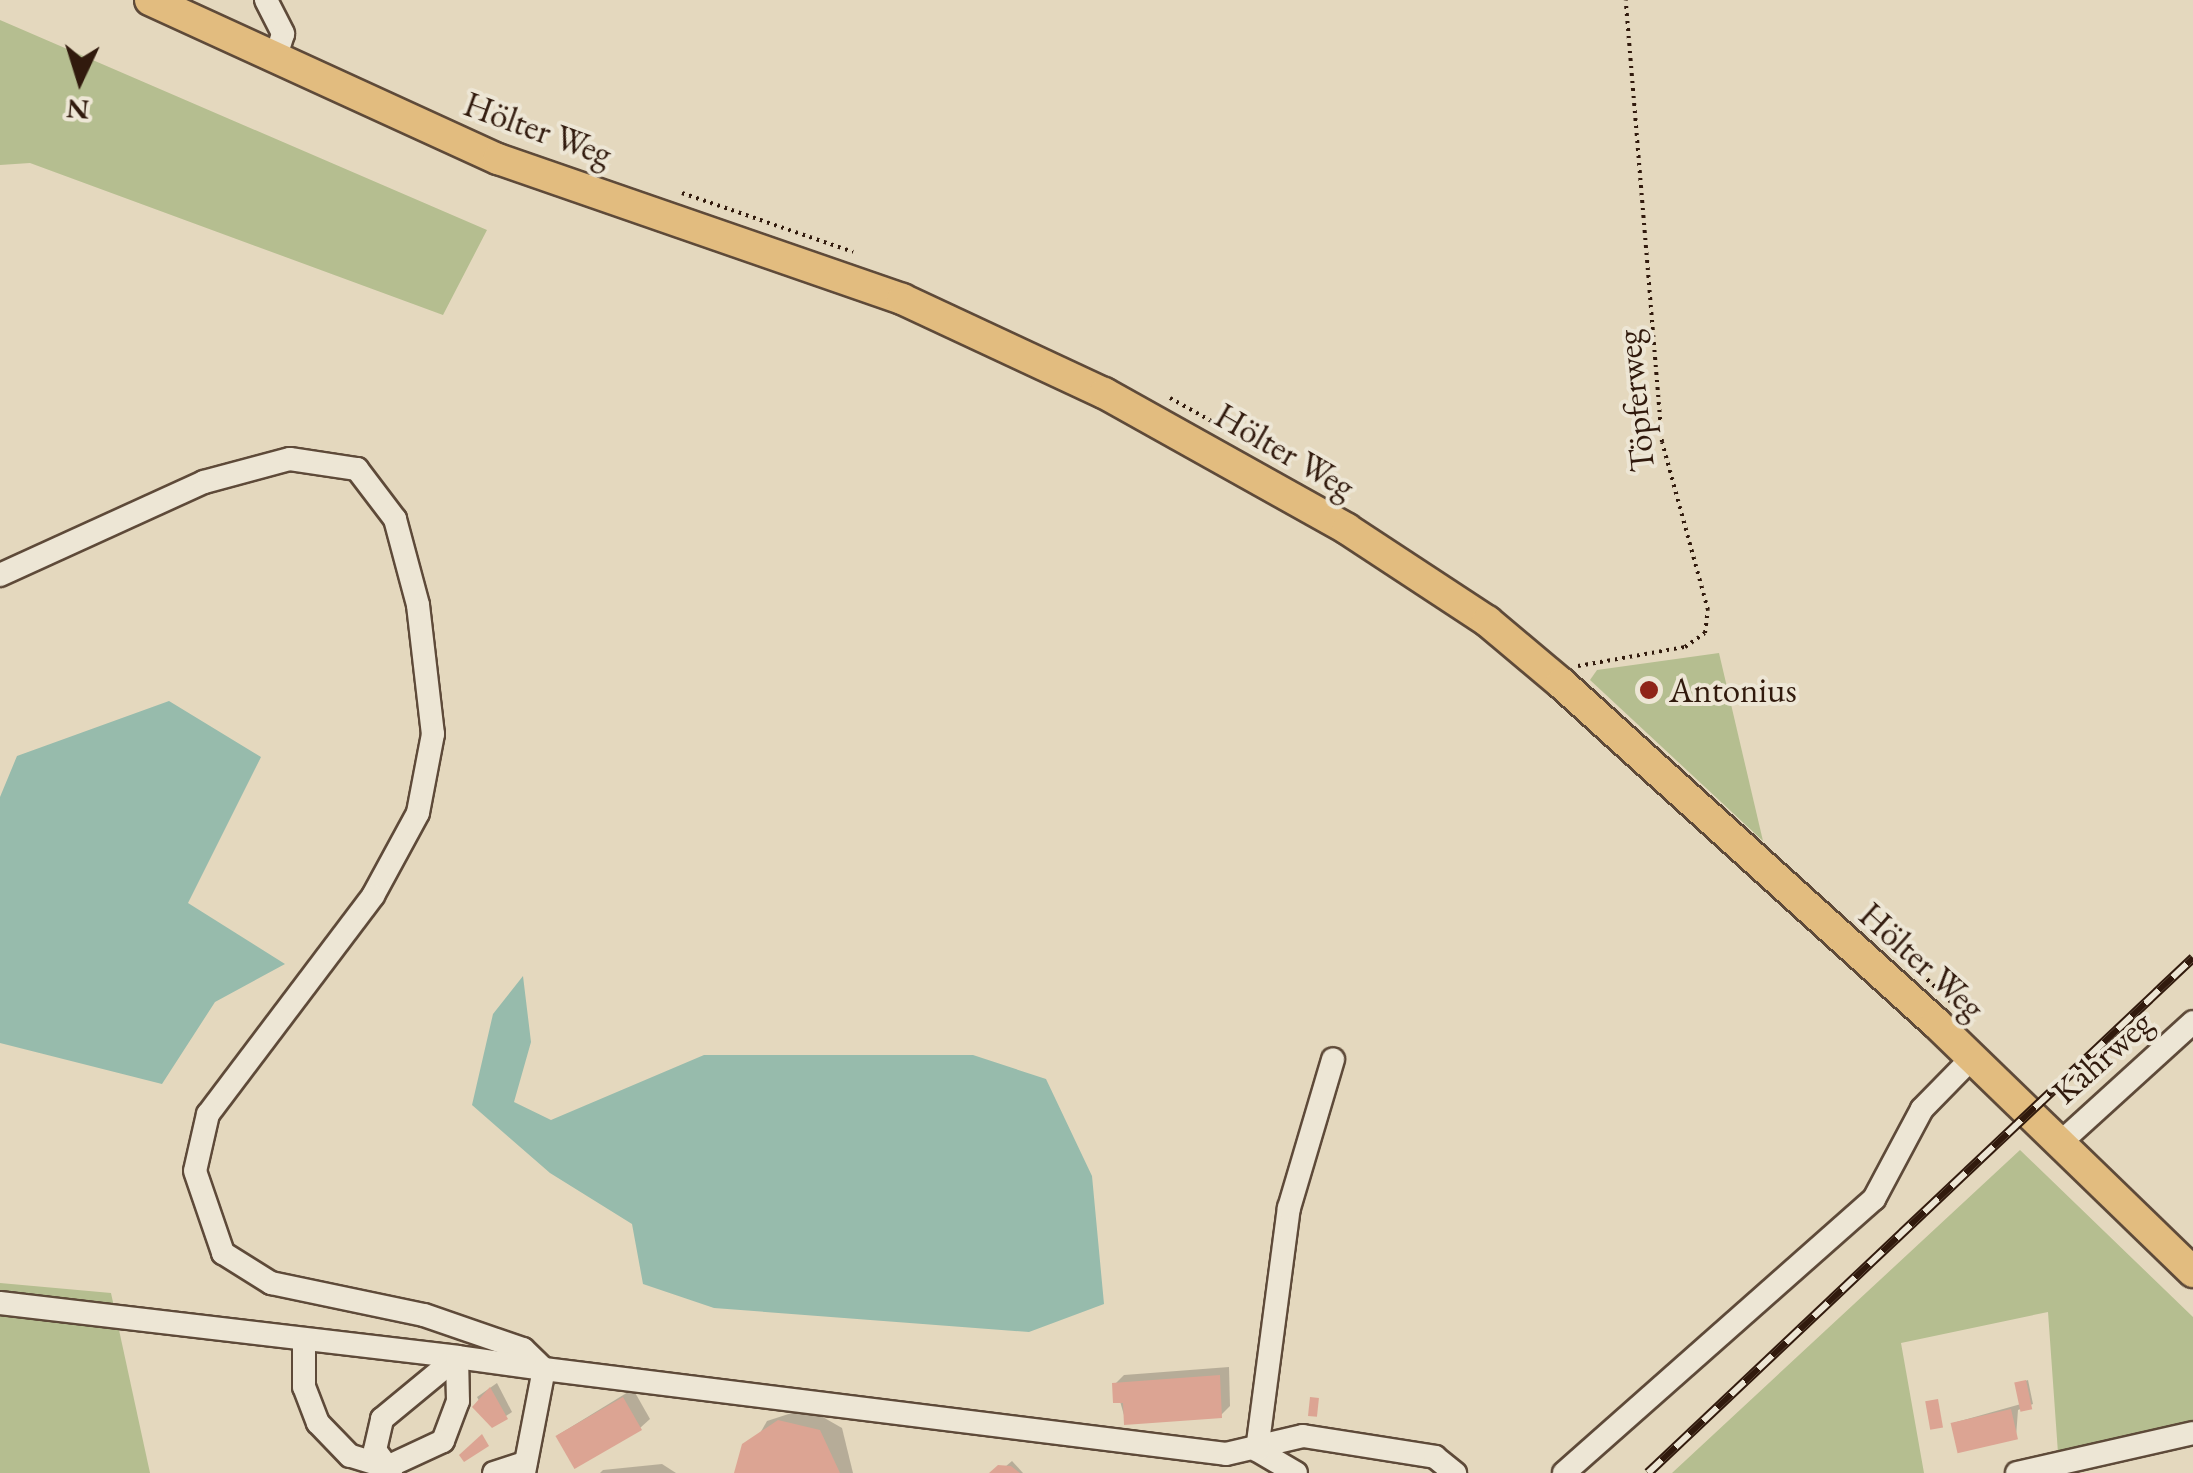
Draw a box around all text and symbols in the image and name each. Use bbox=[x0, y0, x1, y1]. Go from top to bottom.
north arrow bbox=[30, 30, 130, 130]
street label: Hölter Weg bbox=[458, 83, 618, 175]
text: N bbox=[65, 91, 90, 129]
street label: Töpferweg bbox=[1607, 328, 1663, 474]
street label: Hölter Weg bbox=[1208, 394, 1362, 508]
place label: Antonius bbox=[1669, 669, 1797, 711]
marker: Antonius bbox=[1638, 679, 1660, 701]
street label: Hölter Weg bbox=[1851, 894, 1993, 1028]
street label: Kahrweg bbox=[2044, 1001, 2160, 1113]

